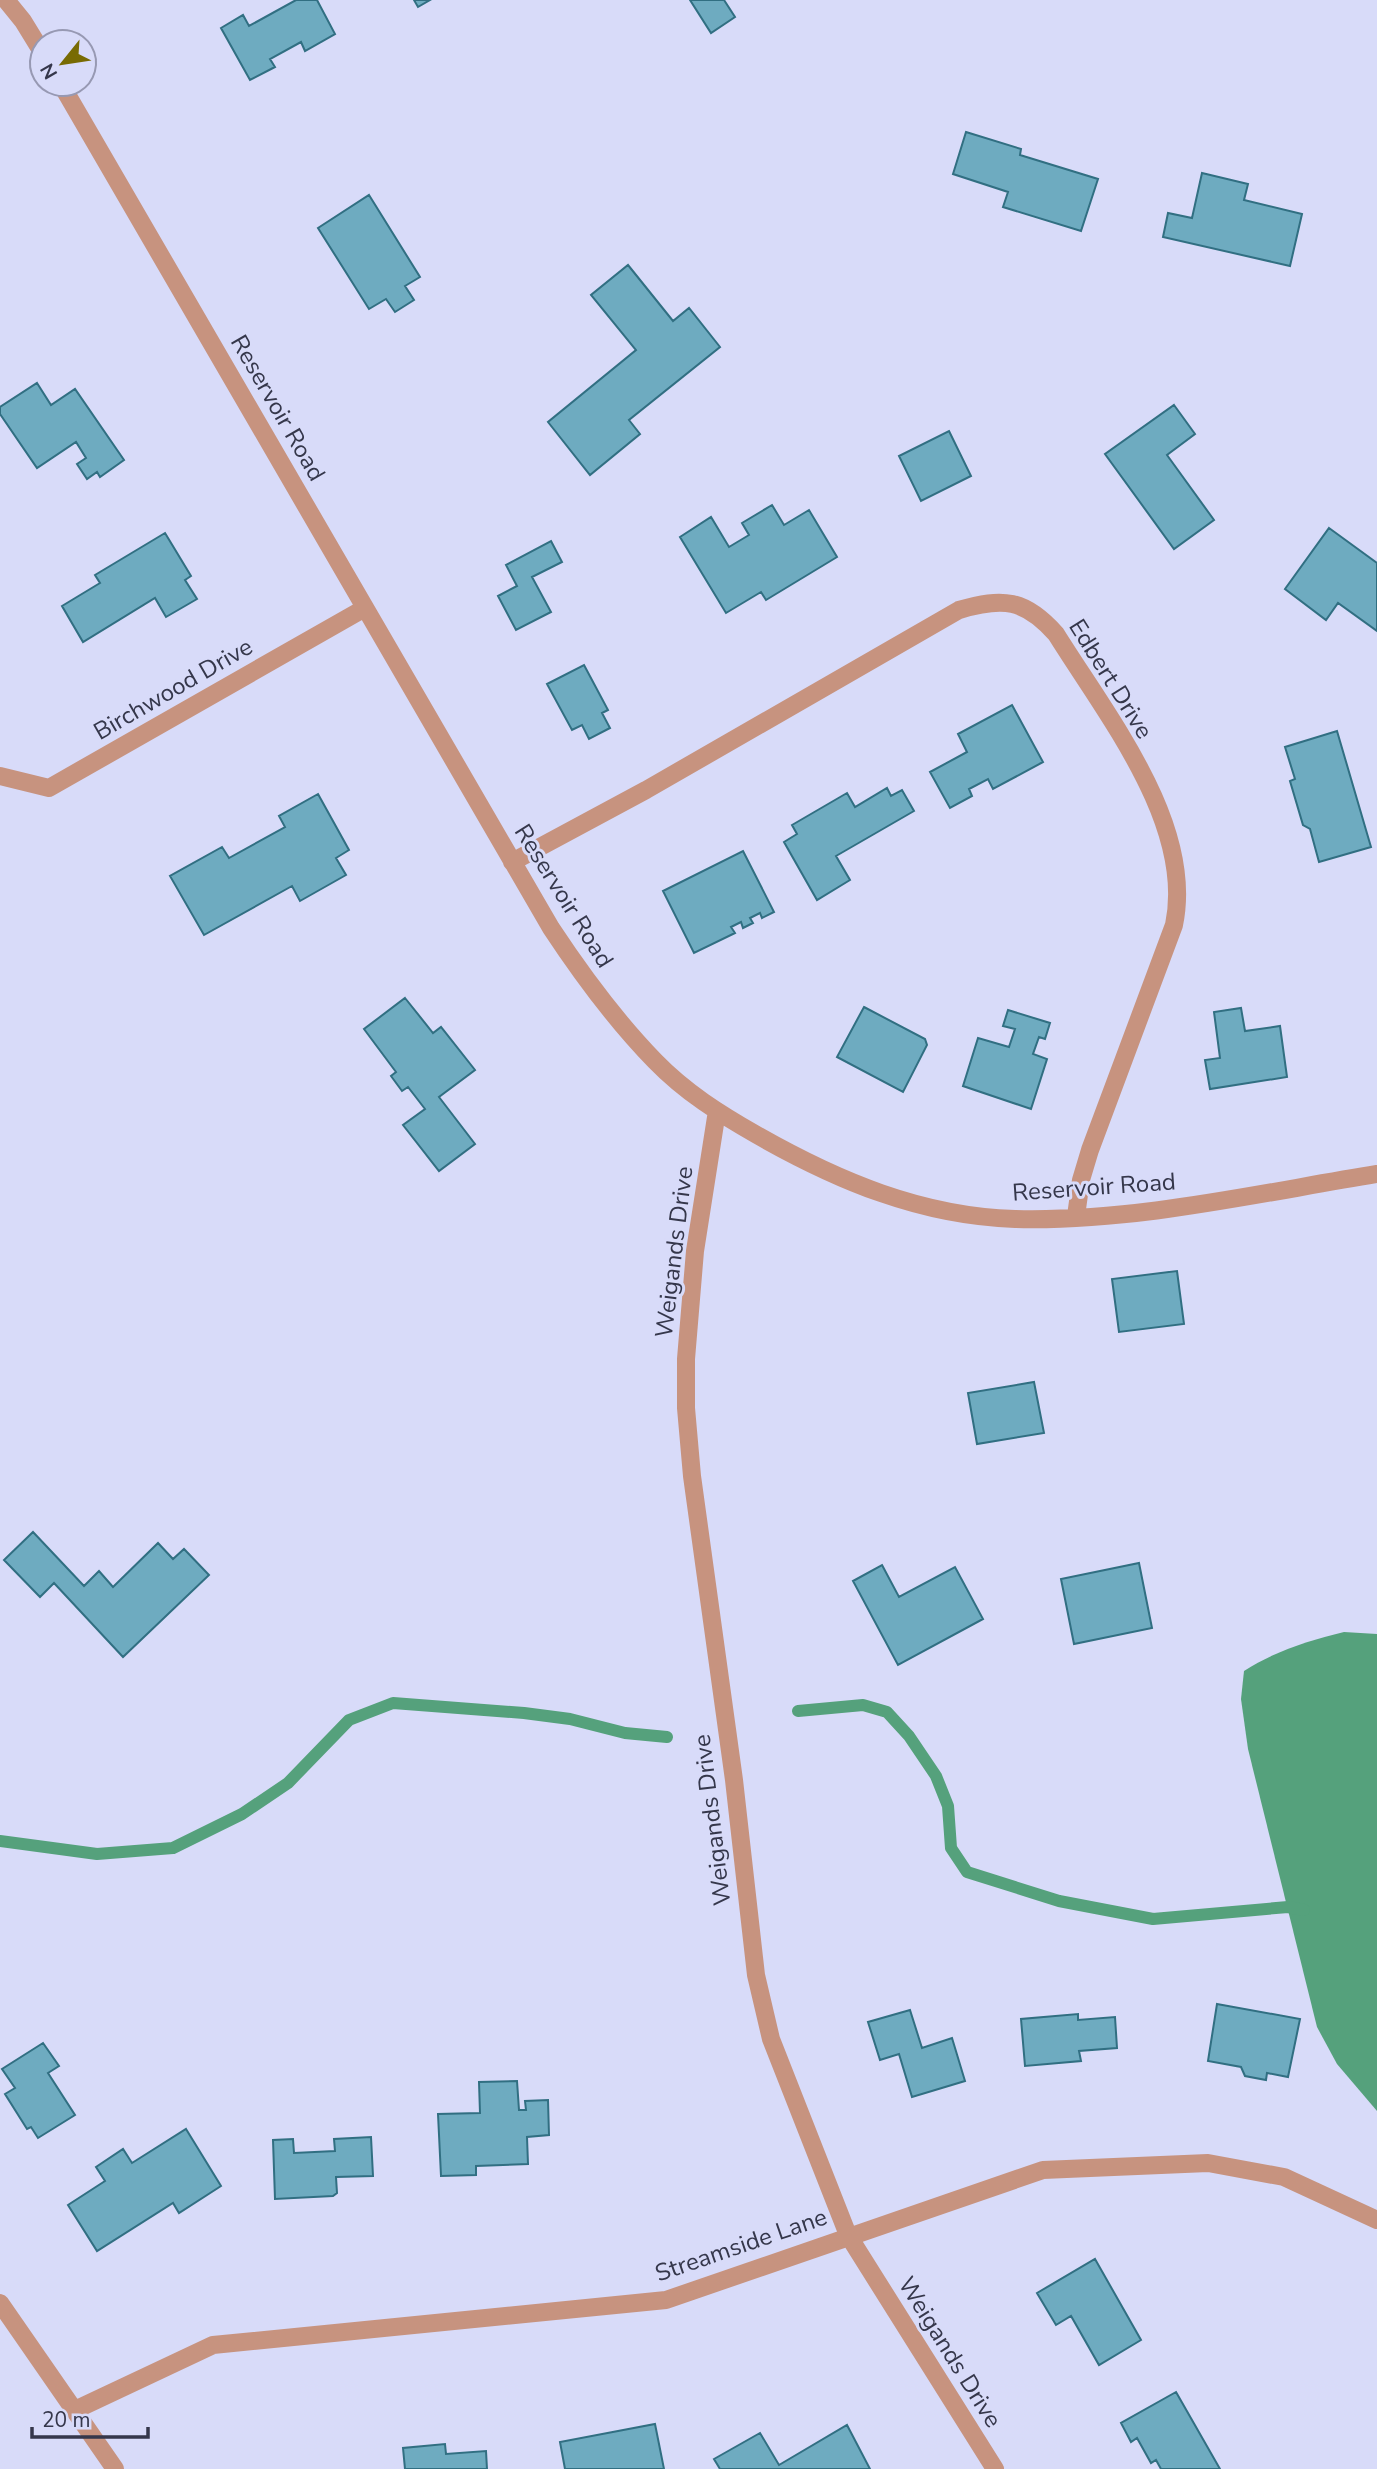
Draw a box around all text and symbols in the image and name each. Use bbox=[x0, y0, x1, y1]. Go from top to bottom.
north arrow bbox=[28, 28, 98, 98]
text: N bbox=[34, 58, 64, 84]
street label: Reservoir Road bbox=[223, 329, 333, 487]
street label: Edbert Drive bbox=[1062, 613, 1160, 745]
street label: Birchwood Drive bbox=[88, 630, 258, 748]
street label: Reservoir Road bbox=[507, 818, 621, 974]
street label: Weigands Drive bbox=[648, 1164, 700, 1340]
street label: Reservoir Road bbox=[1011, 1165, 1177, 1209]
street label: Weigands Drive bbox=[686, 1732, 738, 1908]
street label: Streamside Lane bbox=[651, 2201, 831, 2289]
street label: Weigands Drive bbox=[891, 2270, 1009, 2434]
scale bar bbox=[32, 2396, 147, 2440]
text: 20 m bbox=[42, 2406, 91, 2434]

